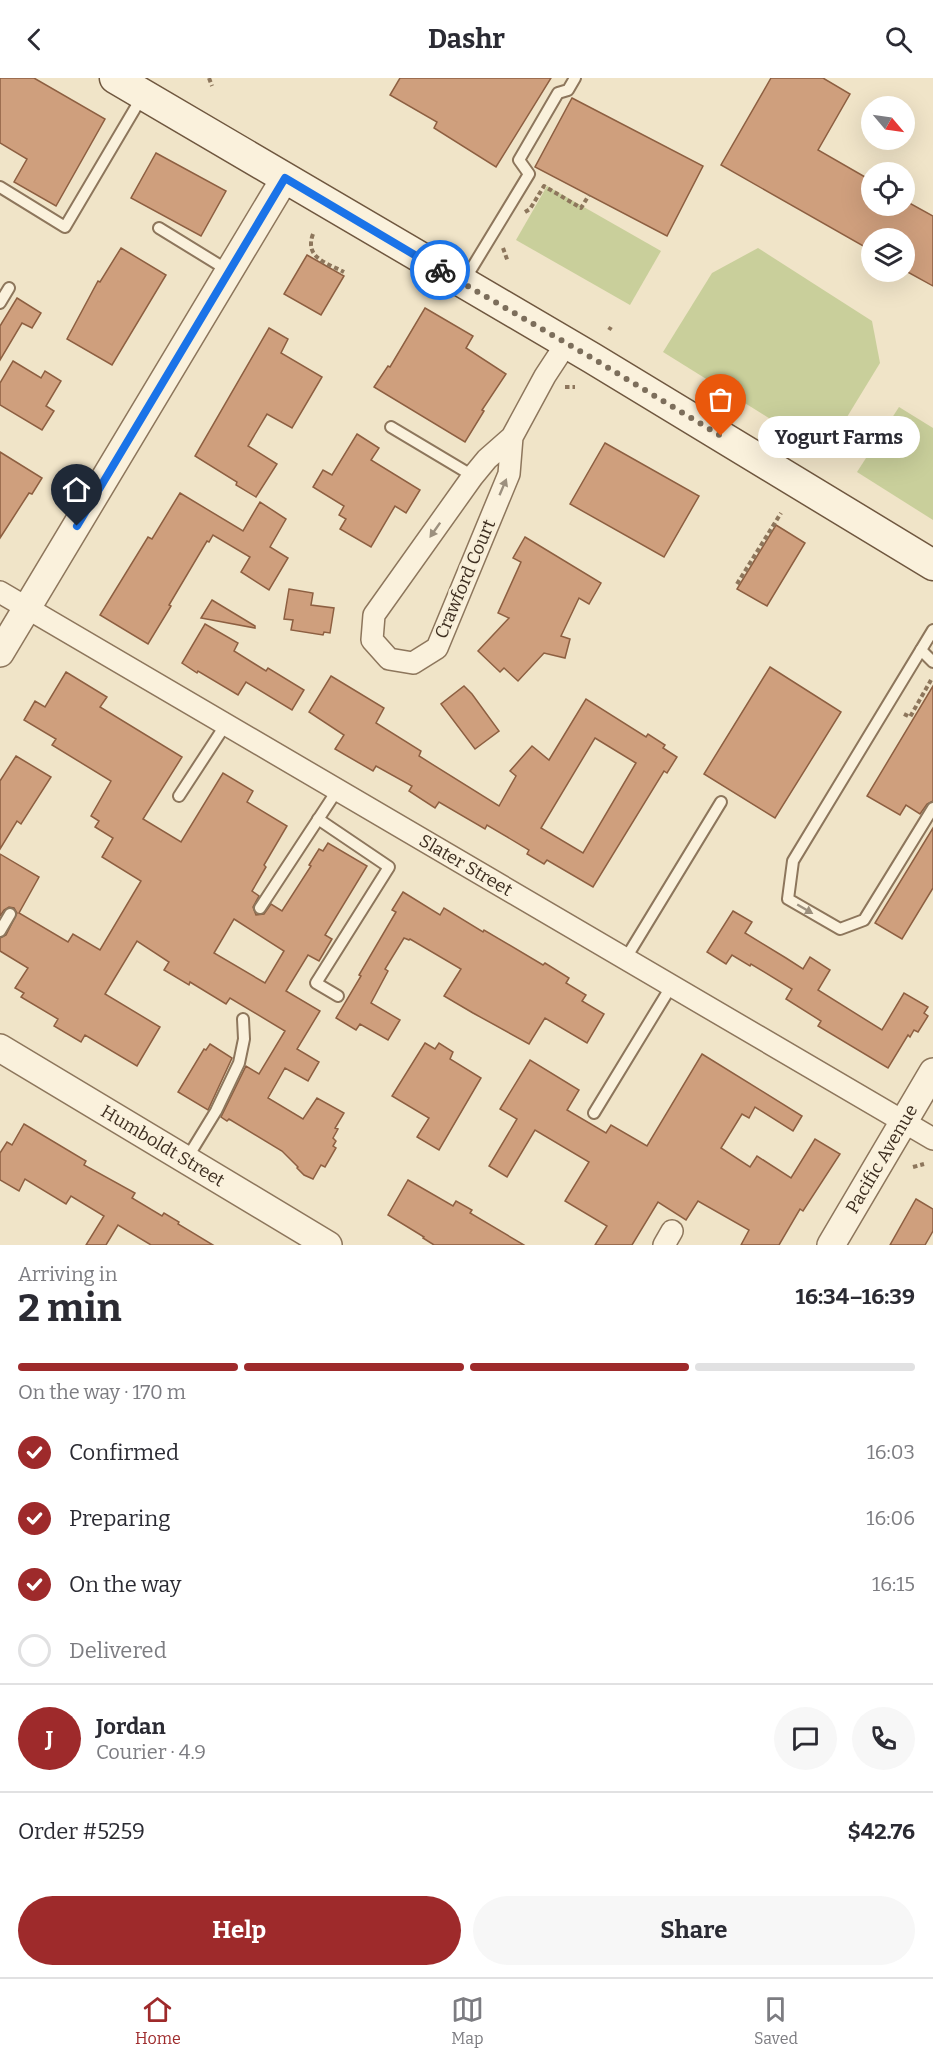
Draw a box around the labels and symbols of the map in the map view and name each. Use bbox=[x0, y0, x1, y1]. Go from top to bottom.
north arrow bbox=[861, 96, 915, 150]
courier bbox=[410, 240, 470, 300]
pin bbox=[695, 374, 746, 436]
callout: Yogurt Farms bbox=[757, 415, 919, 457]
pin bbox=[51, 464, 102, 526]
one-way arrow bbox=[499, 478, 508, 496]
street label: Crawford Court bbox=[430, 516, 500, 642]
one-way arrow bbox=[429, 521, 441, 537]
street label: Slater Street bbox=[415, 829, 517, 901]
one-way arrow bbox=[797, 904, 813, 915]
street label: Humboldt Street bbox=[97, 1100, 229, 1192]
street label: Pacific Avenue bbox=[841, 1100, 922, 1217]

